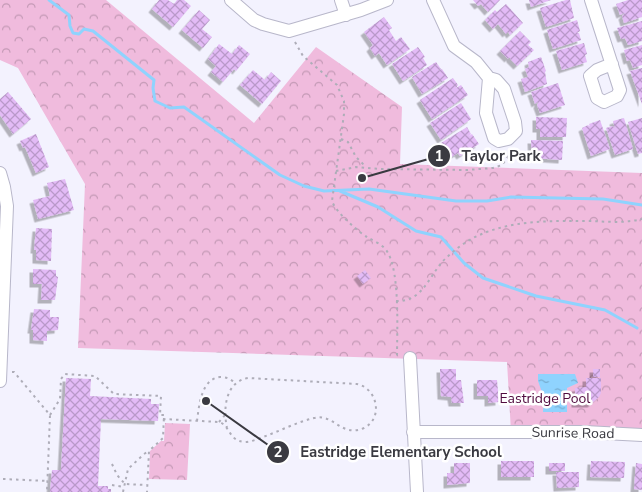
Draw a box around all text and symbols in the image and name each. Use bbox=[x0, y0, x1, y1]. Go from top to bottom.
callout: Taylor Park bbox=[427, 141, 551, 171]
text: 1 bbox=[434, 146, 444, 166]
text: Taylor Park bbox=[461, 146, 541, 166]
park label: Eastridge Pool bbox=[500, 389, 591, 408]
street label: Sunrise Road bbox=[531, 423, 615, 443]
callout: Eastridge Elementary School bbox=[266, 437, 512, 467]
text: 2 bbox=[273, 442, 283, 462]
text: Eastridge Elementary School bbox=[300, 442, 502, 462]

